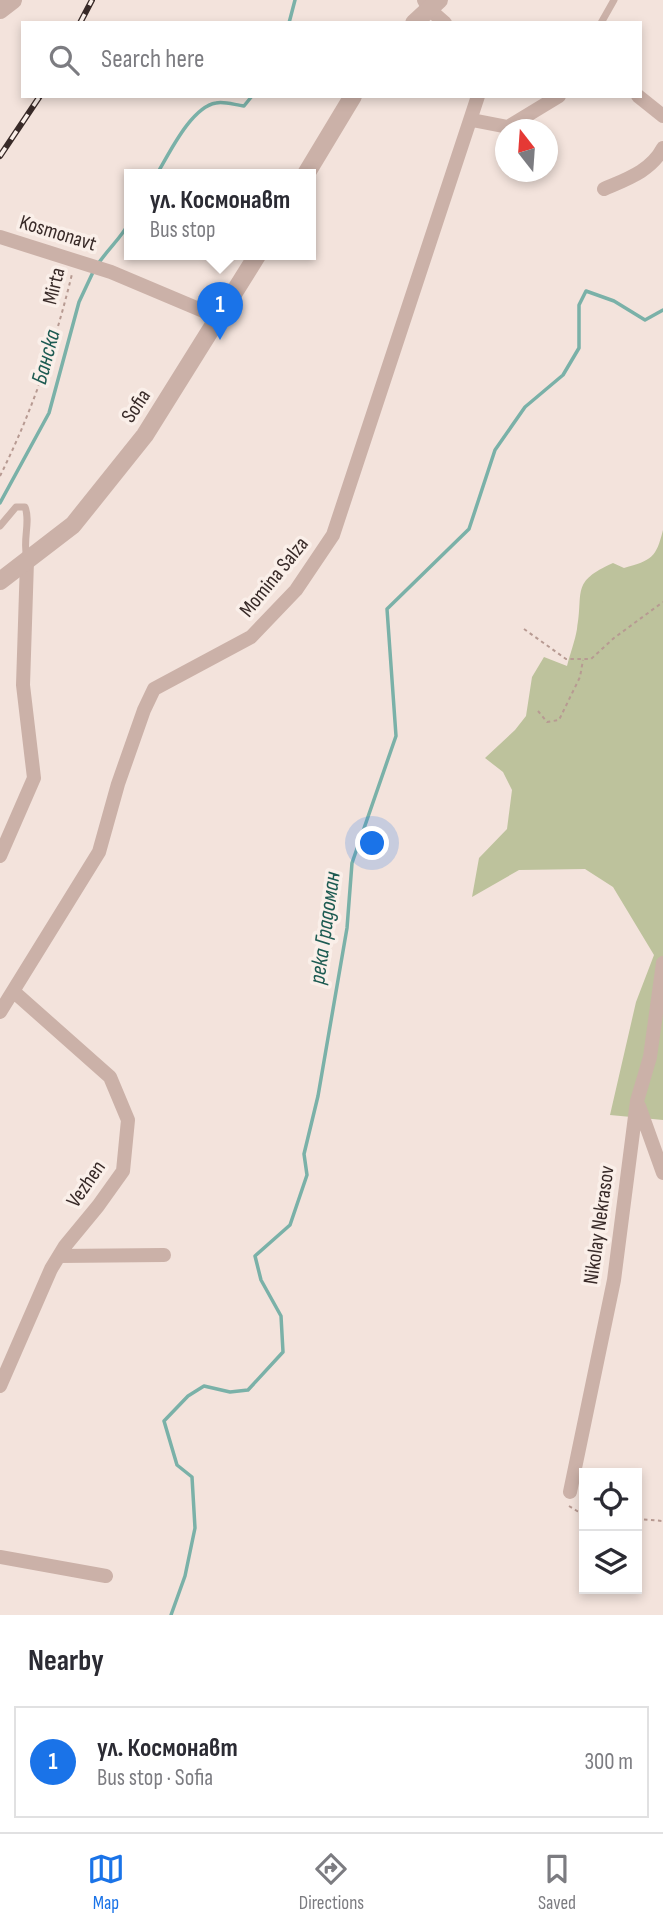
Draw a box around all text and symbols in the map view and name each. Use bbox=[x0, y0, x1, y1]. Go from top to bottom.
search box bbox=[21, 21, 642, 98]
icon: search bbox=[45, 41, 83, 79]
text: Search here bbox=[101, 44, 204, 75]
north arrow bbox=[495, 119, 558, 182]
popup bbox=[124, 169, 316, 260]
text: ул. Космонавт bbox=[150, 185, 290, 216]
street label: Kosmonavt bbox=[16, 209, 100, 257]
text: Bus stop bbox=[150, 216, 216, 244]
street label: Mirta bbox=[37, 265, 71, 307]
pin: 1 bbox=[197, 282, 243, 340]
water label: Банска bbox=[25, 326, 67, 387]
street label: Sofia bbox=[116, 385, 156, 427]
street label: Momina Salza bbox=[234, 532, 314, 622]
your location bbox=[355, 826, 389, 860]
water label: река Градоман bbox=[303, 869, 347, 987]
street label: Vezhen bbox=[61, 1156, 111, 1212]
street label: Nikolay Nekrasov bbox=[578, 1164, 620, 1286]
map controls bbox=[579, 1468, 642, 1594]
button: locate bbox=[579, 1468, 642, 1531]
button: layers bbox=[579, 1531, 642, 1594]
text: Nearby bbox=[28, 1643, 104, 1679]
text: ул. Космонавт bbox=[97, 1733, 238, 1764]
text: 1 bbox=[48, 1748, 58, 1776]
text: 300 m bbox=[584, 1748, 633, 1776]
text: Bus stop · Sofia bbox=[97, 1764, 213, 1792]
tab: Map bbox=[87, 1850, 125, 1915]
tab: Directions bbox=[299, 1850, 364, 1915]
tab: Saved bbox=[538, 1850, 576, 1915]

